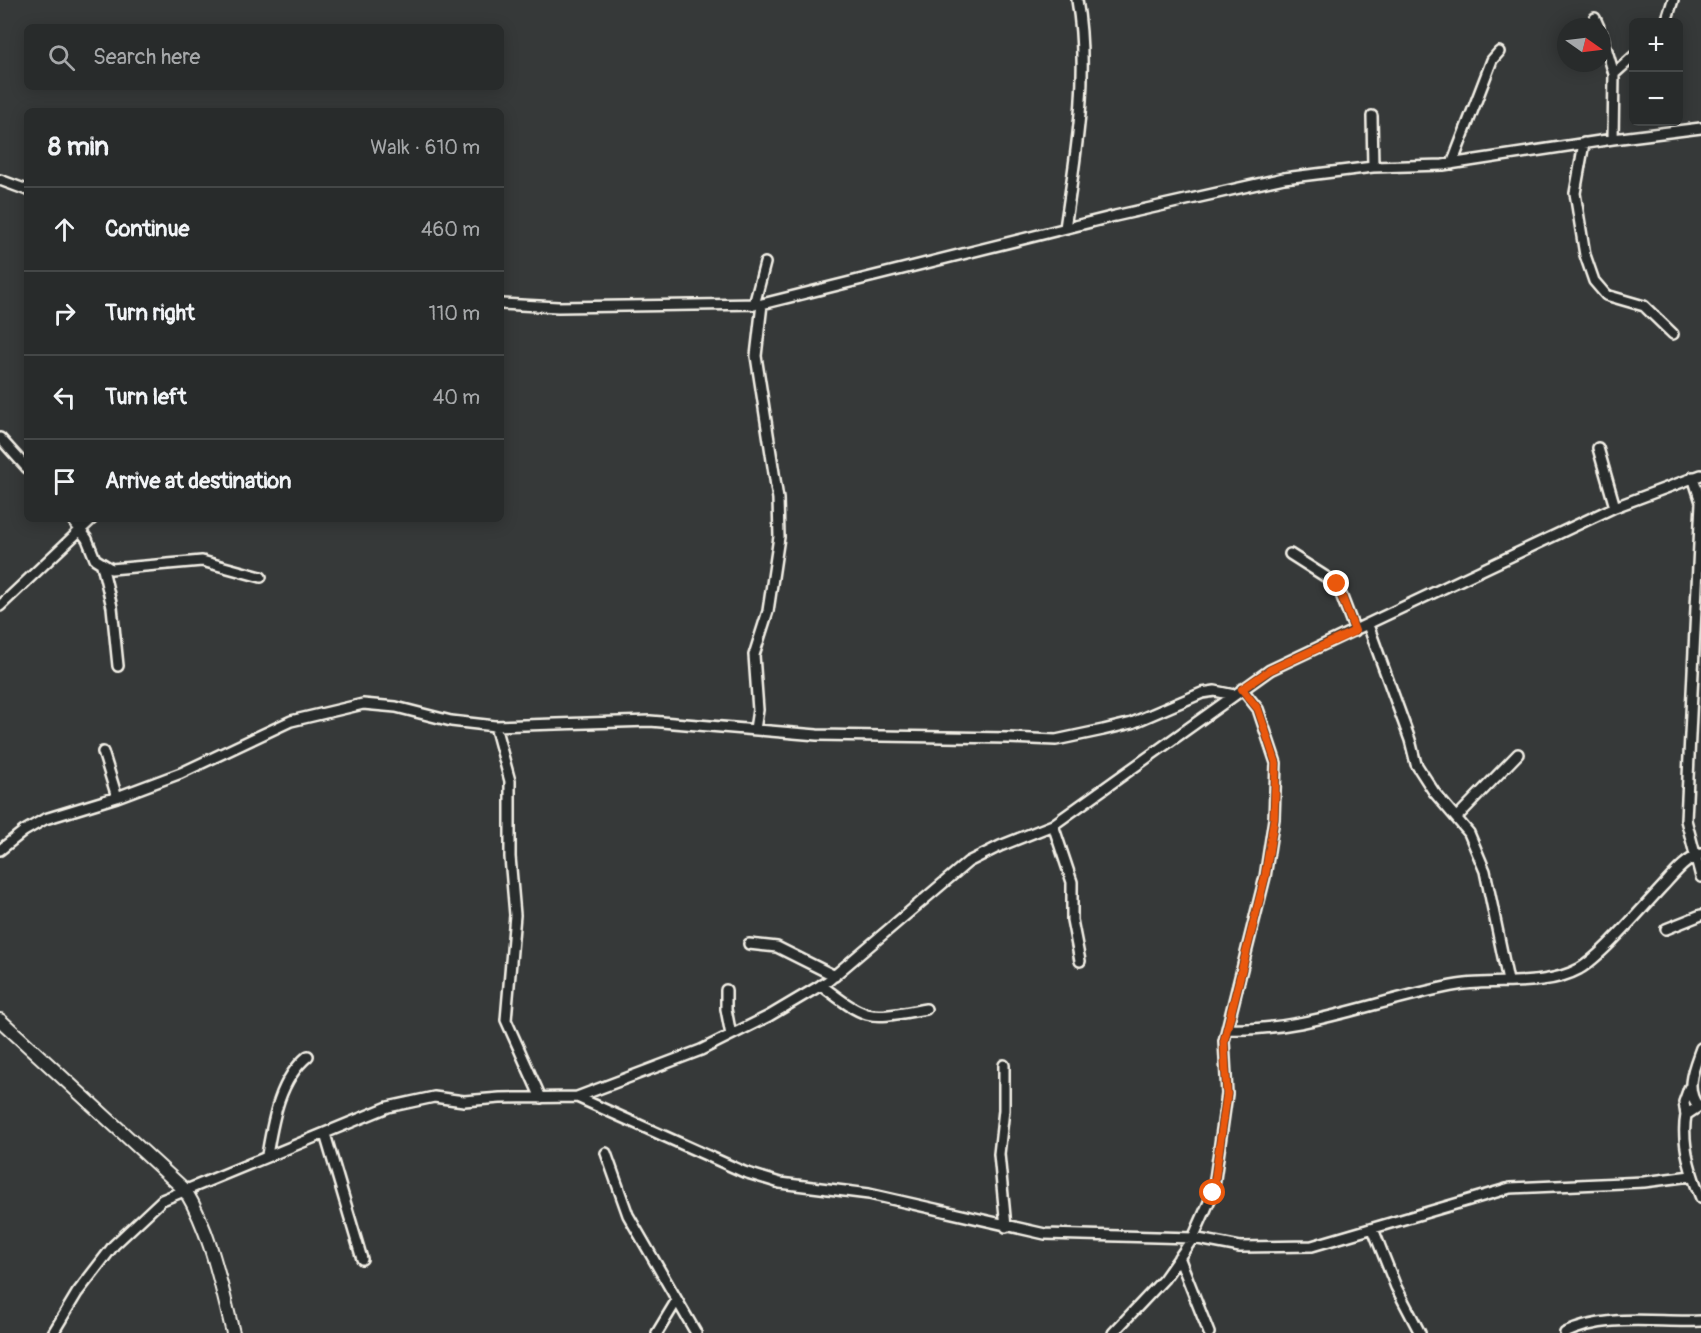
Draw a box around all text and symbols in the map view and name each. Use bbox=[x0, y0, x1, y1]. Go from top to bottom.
north arrow bbox=[1557, 18, 1611, 72]
map controls bbox=[1629, 18, 1683, 126]
button: + bbox=[1629, 18, 1683, 72]
search box bbox=[24, 24, 504, 90]
icon: search bbox=[45, 41, 78, 74]
text: Search here bbox=[93, 43, 200, 71]
button: − bbox=[1629, 72, 1683, 126]
text: 8 min bbox=[48, 131, 109, 163]
text: Walk · 610 m bbox=[370, 135, 480, 160]
icon: ahead bbox=[48, 213, 81, 246]
text: Continue bbox=[105, 215, 189, 243]
text: 460 m bbox=[421, 217, 480, 242]
icon: right bbox=[48, 297, 81, 330]
text: Turn right bbox=[105, 299, 195, 327]
text: 110 m bbox=[429, 301, 480, 326]
icon: left bbox=[48, 381, 81, 414]
text: Turn left bbox=[105, 383, 187, 411]
text: 40 m bbox=[433, 385, 480, 410]
icon: arrive bbox=[48, 465, 81, 498]
text: Arrive at destination bbox=[105, 467, 291, 495]
route end bbox=[1323, 570, 1349, 596]
route start bbox=[1199, 1179, 1225, 1205]

